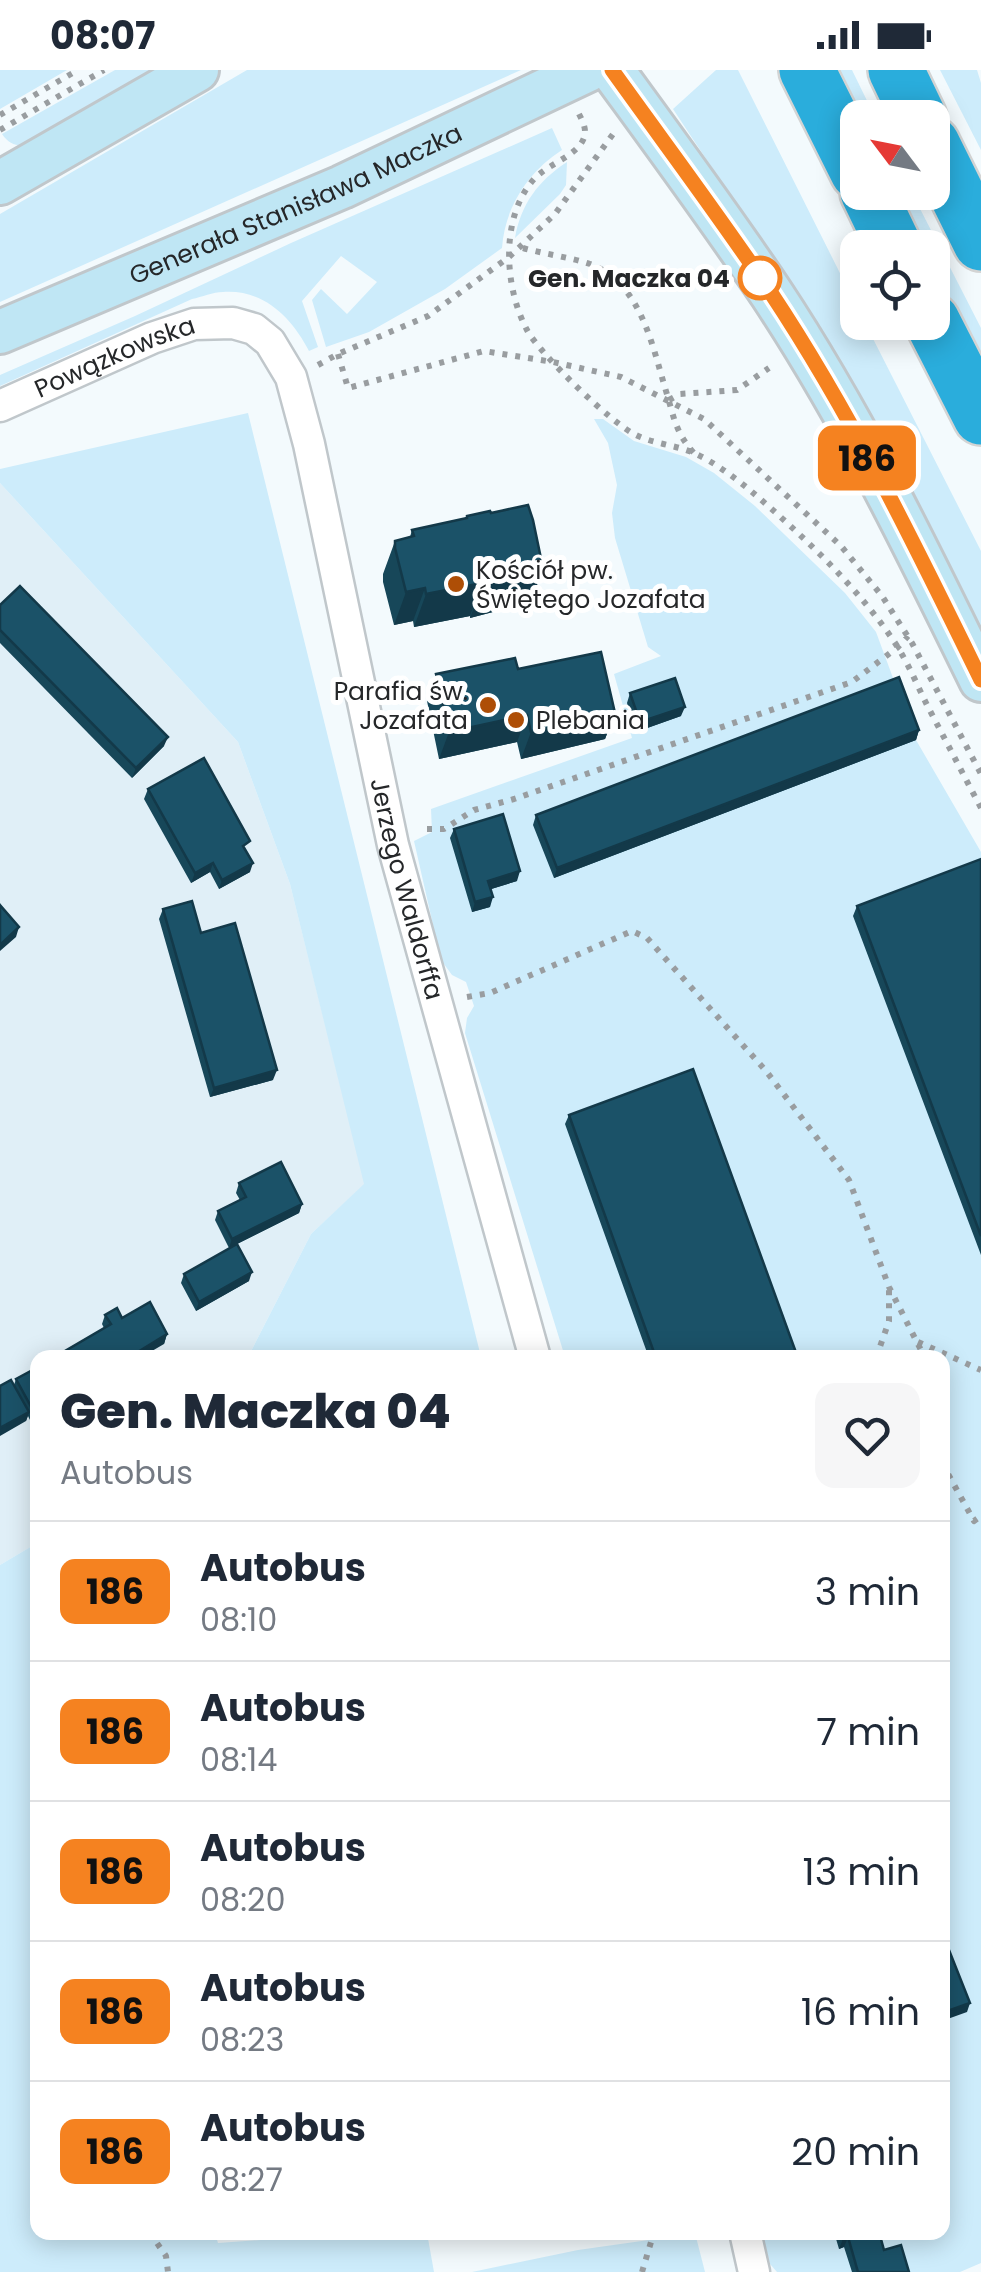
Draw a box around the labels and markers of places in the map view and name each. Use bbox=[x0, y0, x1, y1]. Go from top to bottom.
marker: Gen. Maczka 04 bbox=[739, 257, 781, 299]
place label: Gen. Maczka 04 bbox=[528, 261, 730, 296]
place label: Kościół pw. Świętego Jozafata bbox=[476, 553, 706, 617]
marker: Kościół pw. Świętego Jozafata bbox=[445, 573, 467, 595]
place label: Parafia św. Jozafata bbox=[334, 674, 468, 738]
marker: Parafia św. Jozafata bbox=[477, 694, 499, 716]
place label: Plebania bbox=[536, 703, 645, 738]
marker: Plebania bbox=[505, 709, 527, 731]

